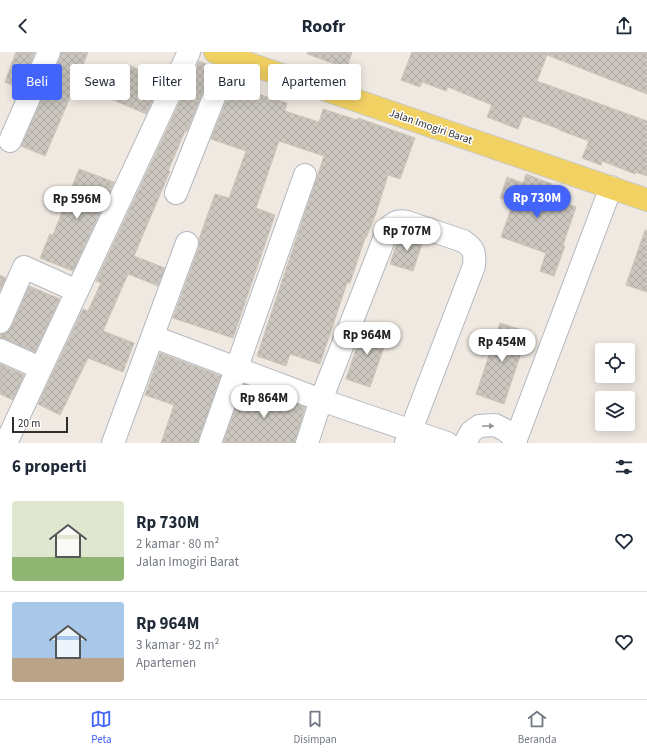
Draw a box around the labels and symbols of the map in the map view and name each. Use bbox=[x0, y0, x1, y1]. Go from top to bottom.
street label: Jalan Imogiri Barat bbox=[387, 105, 475, 148]
pin: Rp 730M bbox=[500, 185, 574, 219]
pin: Rp 596M bbox=[40, 186, 114, 220]
pin: Rp 707M bbox=[370, 218, 444, 252]
pin: Rp 964M bbox=[330, 322, 404, 356]
pin: Rp 454M bbox=[465, 329, 539, 363]
pin: Rp 864M bbox=[227, 385, 301, 419]
scale bar bbox=[12, 415, 68, 434]
one-way arrow bbox=[482, 423, 495, 429]

